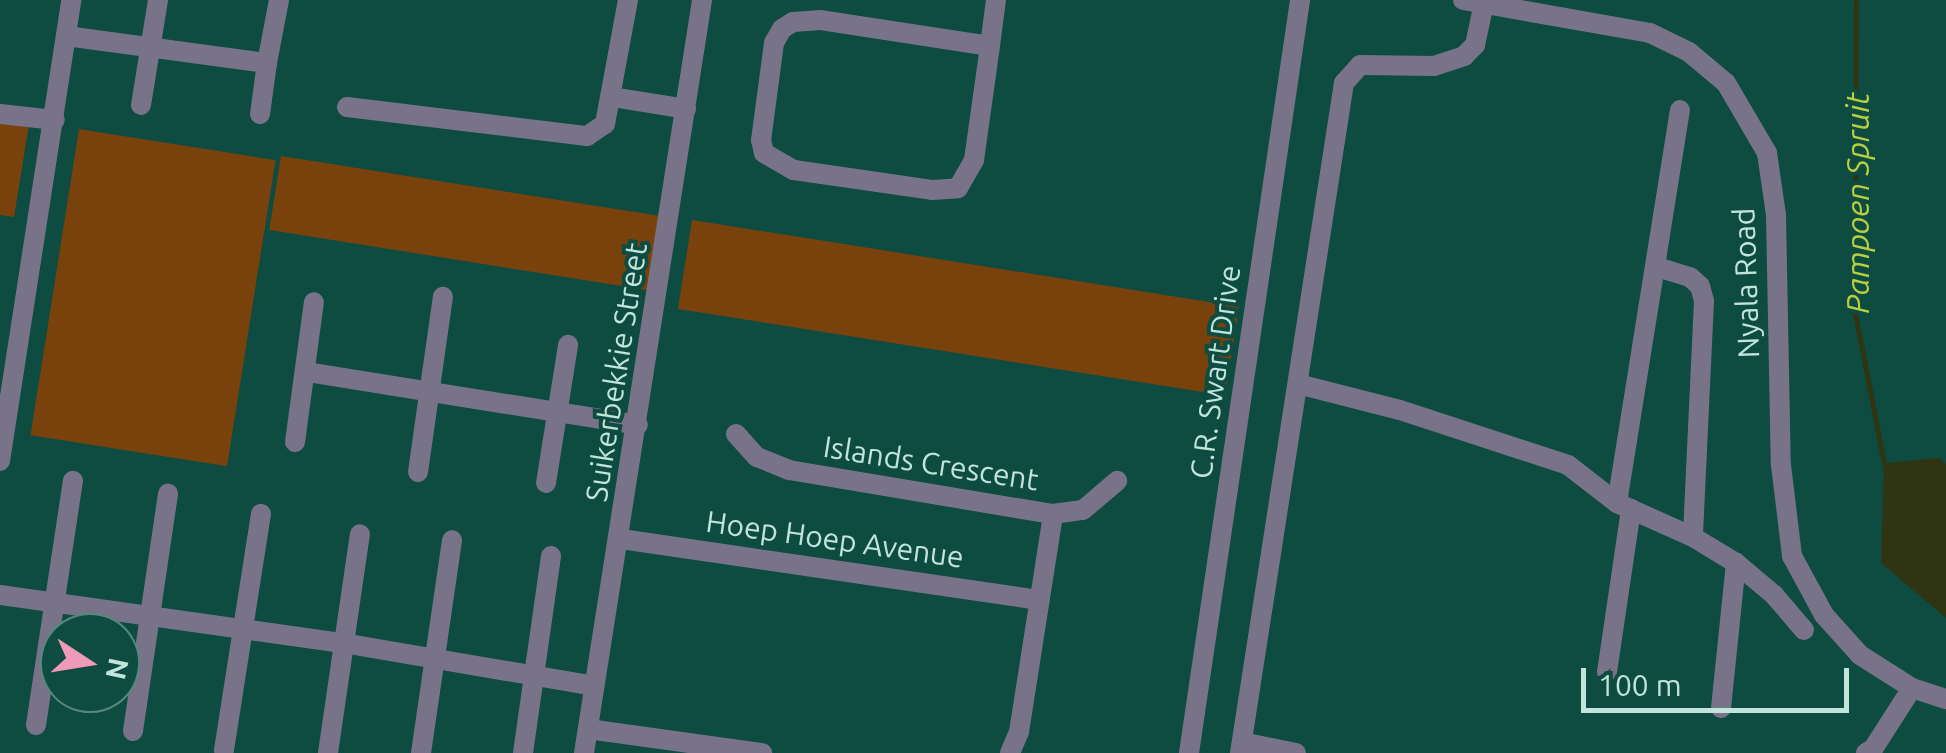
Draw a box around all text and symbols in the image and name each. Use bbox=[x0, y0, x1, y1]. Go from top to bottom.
water label: Pampoen Spruit bbox=[1838, 92, 1876, 314]
street label: Nyala Road bbox=[1725, 207, 1767, 359]
street label: Suikerbekkie Street bbox=[578, 240, 654, 504]
street label: C.R. Swart Drive bbox=[1182, 263, 1248, 481]
street label: Islands Crescent bbox=[821, 428, 1041, 498]
street label: Hoep Hoep Avenue bbox=[704, 503, 966, 575]
north arrow bbox=[40, 613, 140, 713]
scale bar bbox=[1586, 648, 1854, 710]
text: N bbox=[101, 655, 135, 682]
text: 100 m bbox=[1598, 668, 1682, 702]

